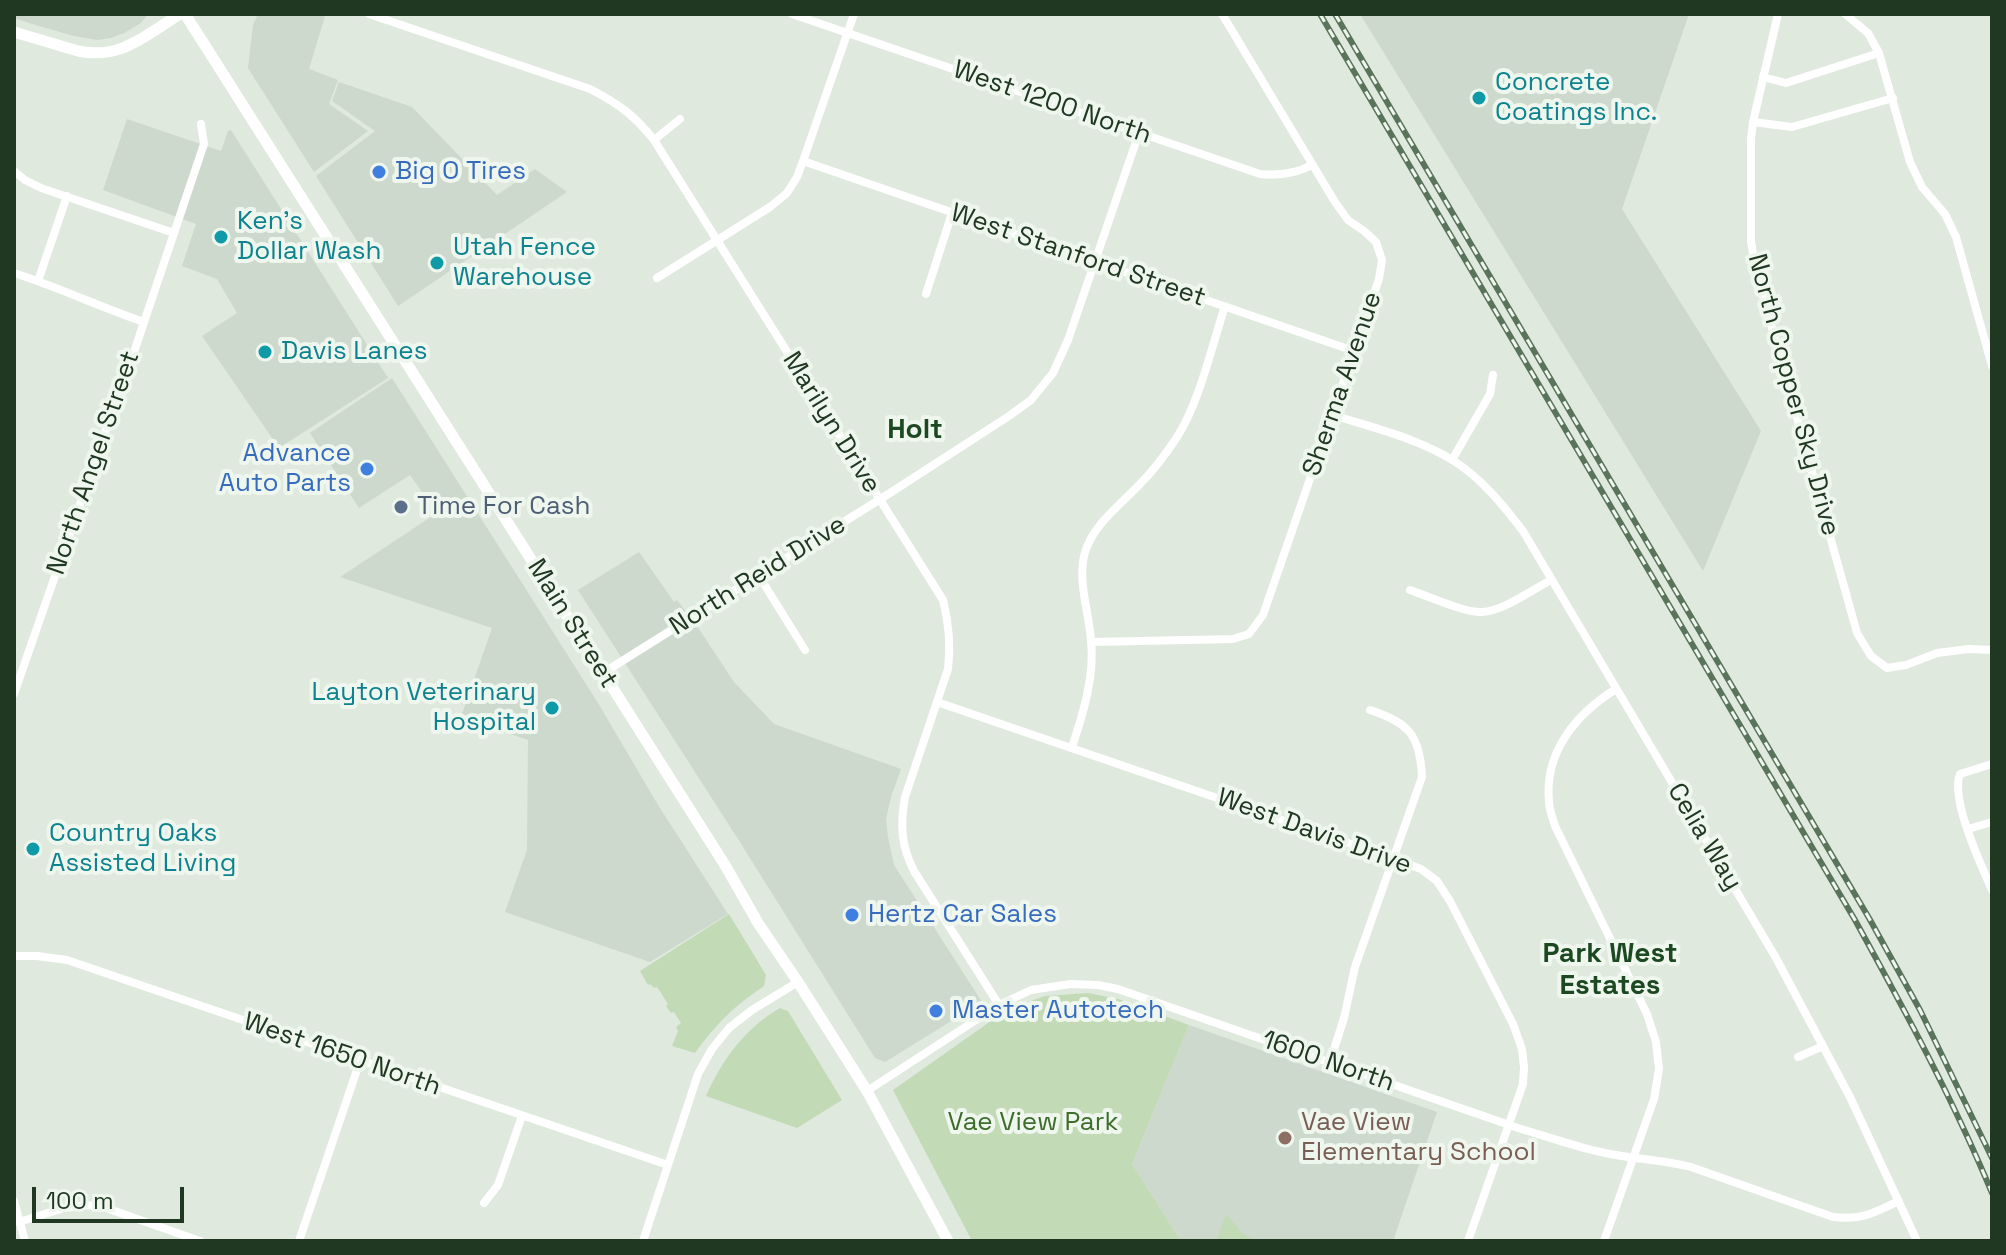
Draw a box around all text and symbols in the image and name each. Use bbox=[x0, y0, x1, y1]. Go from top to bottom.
street label: West 1200 North bbox=[949, 54, 1155, 152]
place label: Concrete Coatings Inc. bbox=[1495, 67, 1657, 128]
marker: Concrete Coatings Inc. bbox=[1470, 89, 1488, 107]
place label: Big O Tires bbox=[395, 156, 526, 188]
marker: Big O Tires bbox=[370, 163, 388, 181]
street label: West Stanford Street bbox=[947, 198, 1209, 314]
place label: Ken's Dollar Wash bbox=[237, 206, 381, 268]
marker: Ken's Dollar Wash bbox=[212, 228, 230, 246]
place label: Utah Fence Warehouse bbox=[453, 232, 596, 294]
street label: North Copper Sky Drive bbox=[1740, 251, 1846, 539]
marker: Utah Fence Warehouse bbox=[428, 254, 446, 272]
street label: Sherma Avenue bbox=[1297, 288, 1389, 480]
place label: Davis Lanes bbox=[281, 336, 427, 368]
marker: Davis Lanes bbox=[256, 343, 274, 361]
street label: North Angel Street bbox=[41, 347, 147, 579]
street label: Marilyn Drive bbox=[775, 347, 887, 499]
district label: Holt bbox=[887, 413, 943, 447]
place label: Advance Auto Parts bbox=[219, 438, 351, 500]
marker: Advance Auto Parts bbox=[358, 460, 376, 478]
place label: Time For Cash bbox=[417, 491, 590, 523]
marker: Time For Cash bbox=[392, 498, 410, 516]
street label: North Reid Drive bbox=[664, 509, 852, 643]
street label: Main Street bbox=[520, 554, 624, 694]
place label: Layton Veterinary Hospital bbox=[311, 677, 536, 738]
marker: Layton Veterinary Hospital bbox=[543, 699, 561, 717]
street label: Celia Way bbox=[1660, 778, 1748, 896]
street label: West Davis Drive bbox=[1213, 782, 1415, 882]
place label: Country Oaks Assisted Living bbox=[49, 818, 236, 880]
marker: Country Oaks Assisted Living bbox=[24, 840, 42, 858]
place label: Hertz Car Sales bbox=[868, 899, 1057, 931]
marker: Hertz Car Sales bbox=[843, 906, 861, 924]
district label: Park West Estates bbox=[1542, 937, 1678, 1003]
place label: Master Autotech bbox=[952, 995, 1164, 1027]
marker: Master Autotech bbox=[927, 1002, 945, 1020]
street label: West 1650 North bbox=[239, 1007, 445, 1103]
street label: 1600 North bbox=[1258, 1025, 1398, 1099]
park label: Vae View Park bbox=[947, 1107, 1119, 1139]
place label: Vae View Elementary School bbox=[1301, 1107, 1536, 1168]
marker: Vae View Elementary School bbox=[1276, 1129, 1294, 1147]
scale bar bbox=[36, 1171, 188, 1221]
text: 100 m bbox=[46, 1185, 114, 1216]

